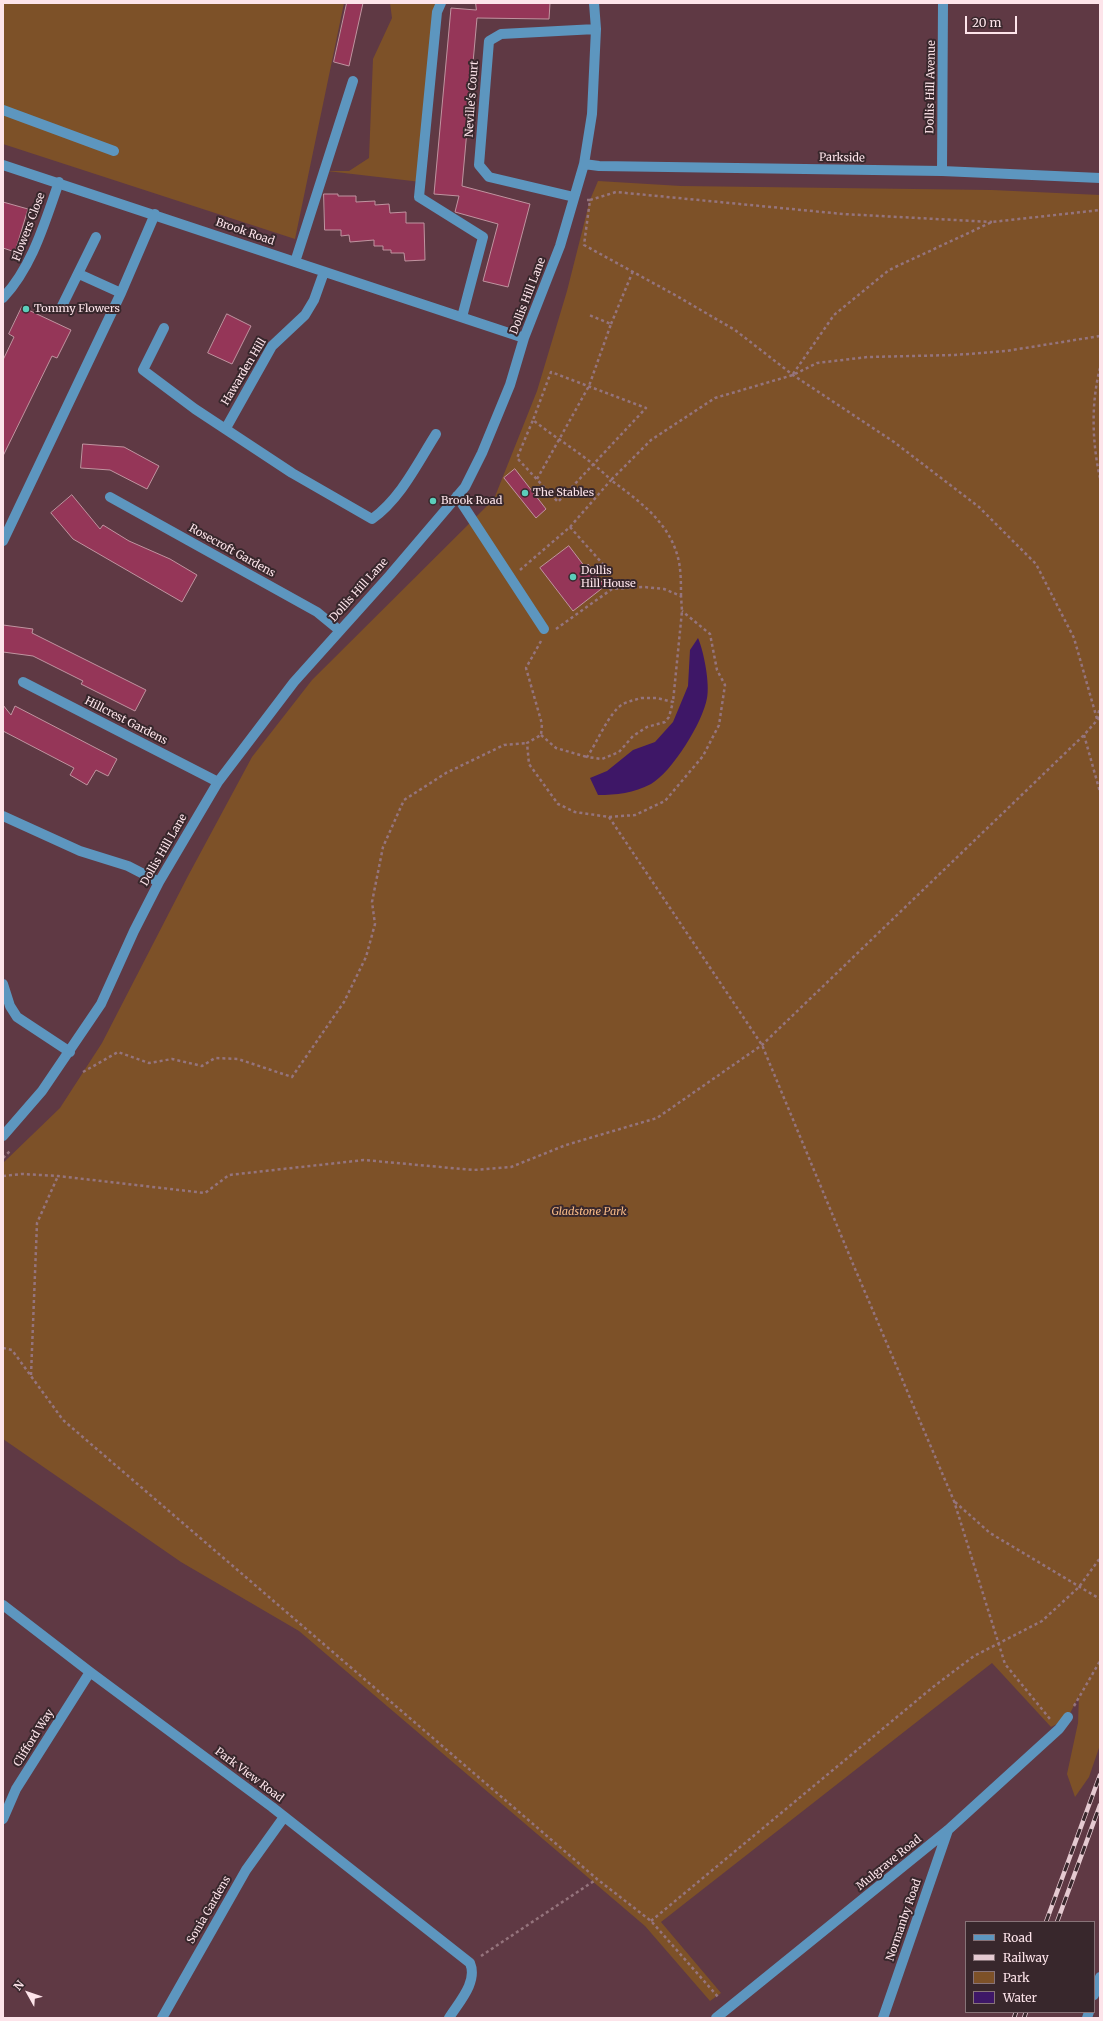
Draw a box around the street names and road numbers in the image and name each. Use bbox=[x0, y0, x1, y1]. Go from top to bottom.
street label: Dollis Hill Avenue bbox=[924, 40, 938, 134]
street label: Neville's Court bbox=[463, 60, 481, 138]
street label: Parkside bbox=[819, 151, 865, 165]
street label: Flowers Close bbox=[10, 191, 48, 263]
street label: Brook Road bbox=[214, 216, 276, 248]
street label: Dollis Hill Lane bbox=[507, 256, 549, 336]
street label: Hawarden Hill bbox=[219, 336, 269, 408]
street label: Rosecroft Gardens bbox=[187, 522, 277, 580]
street label: Dollis Hill Lane bbox=[327, 555, 391, 625]
street label: Hillcrest Gardens bbox=[82, 694, 170, 748]
street label: Dollis Hill Lane bbox=[138, 812, 190, 888]
street label: Clifford Way bbox=[11, 1707, 57, 1769]
street label: Park View Road bbox=[212, 1745, 286, 1805]
street label: Mulgrave Road bbox=[854, 1833, 924, 1893]
street label: Sonia Gardens bbox=[184, 1874, 234, 1946]
street label: Normanby Road bbox=[884, 1877, 924, 1963]

